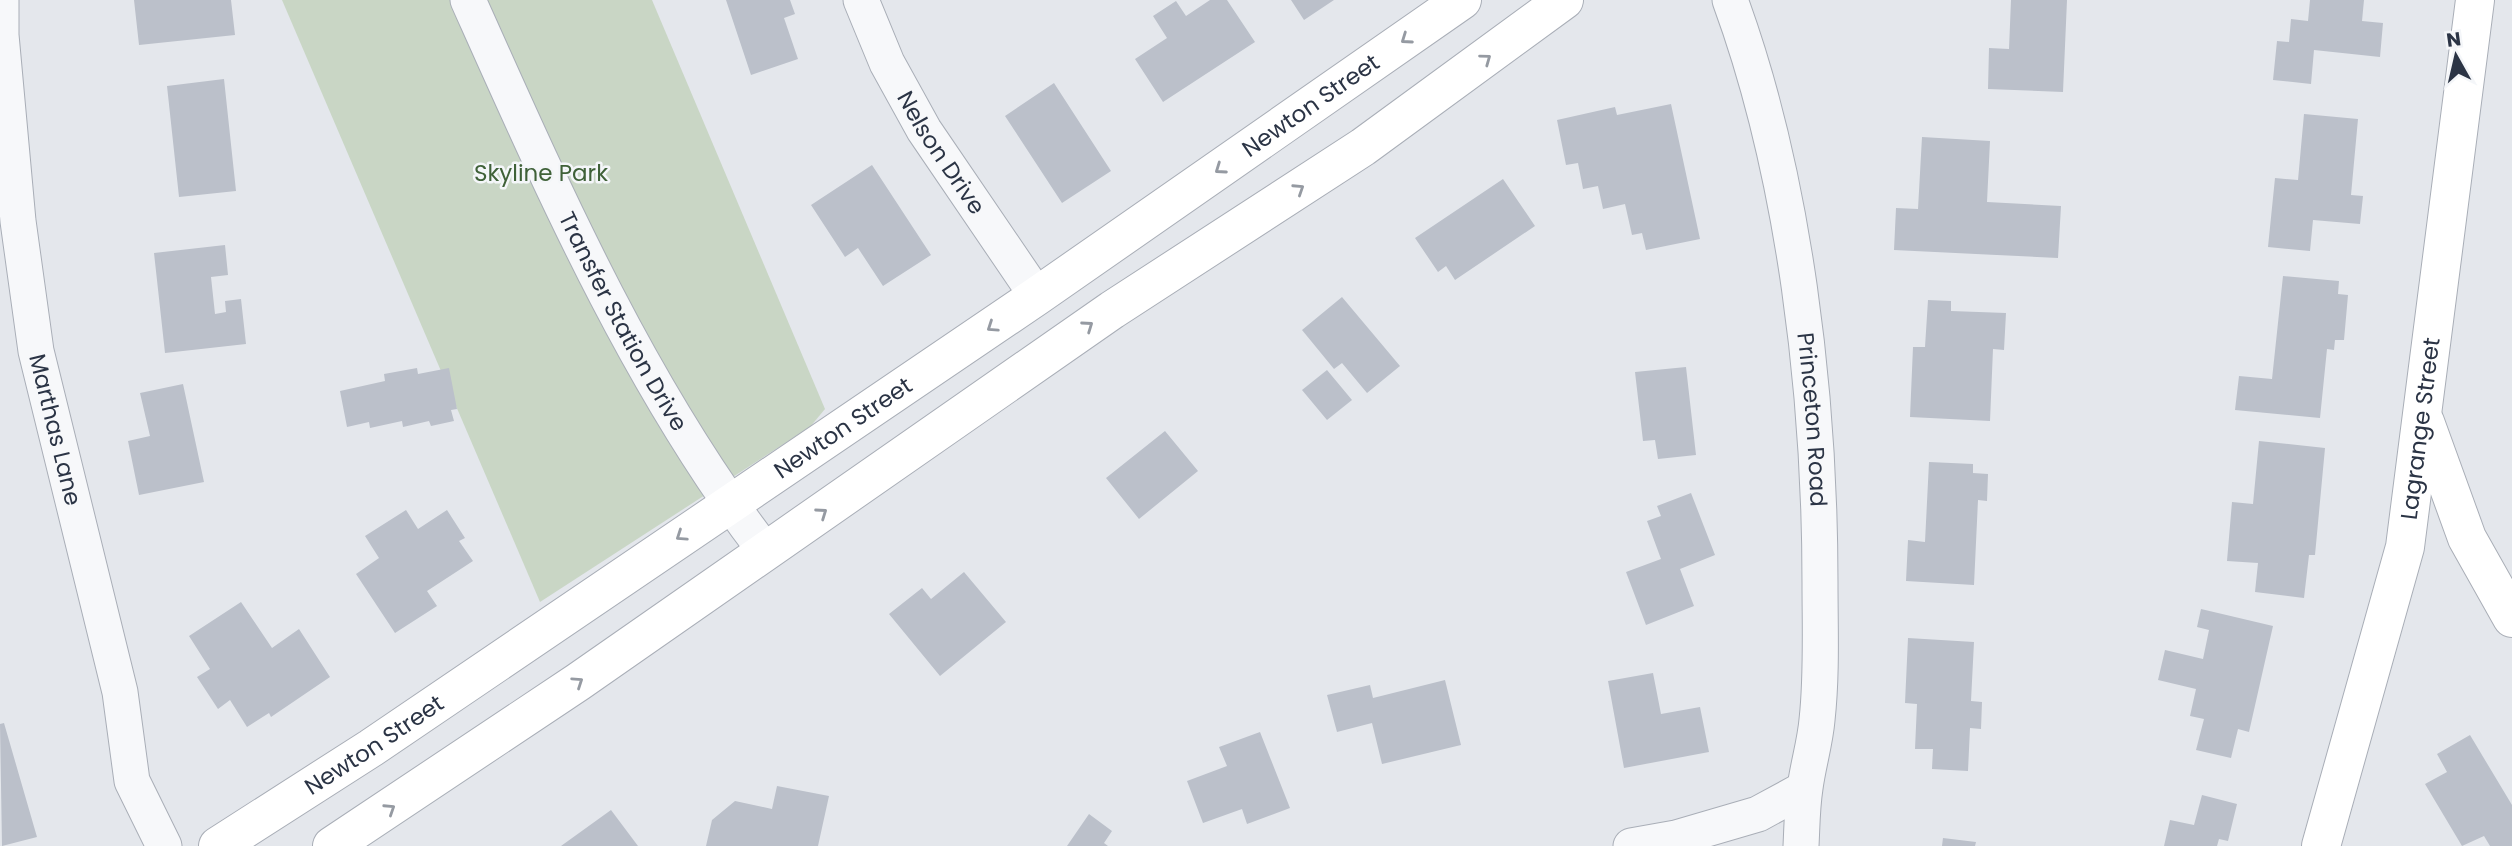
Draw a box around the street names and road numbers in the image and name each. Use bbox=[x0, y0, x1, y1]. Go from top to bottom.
street label: Newton Street bbox=[1236, 46, 1386, 165]
street label: Nelson Drive bbox=[889, 85, 993, 221]
street label: Transfer Station Drive bbox=[551, 206, 695, 437]
street label: Princeton Road bbox=[1789, 331, 1835, 507]
street label: Lagrange Street bbox=[2393, 336, 2448, 521]
street label: Marthas Lane bbox=[21, 350, 89, 509]
street label: Newton Street bbox=[767, 369, 918, 486]
street label: Newton Street bbox=[298, 687, 450, 802]

